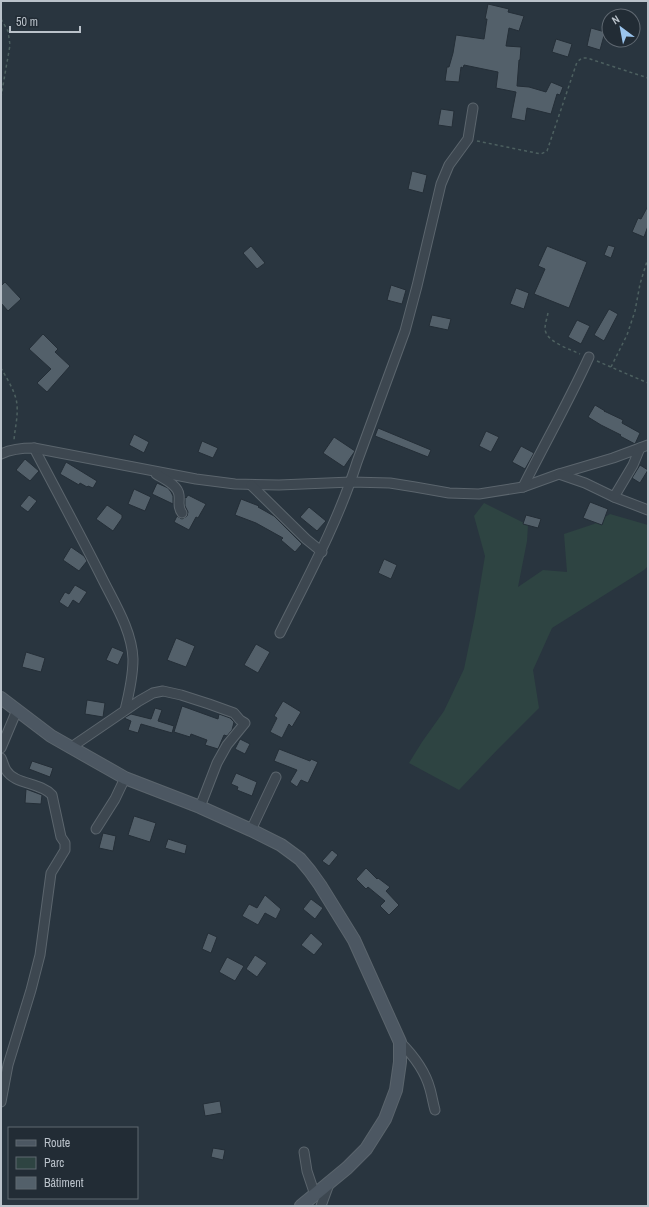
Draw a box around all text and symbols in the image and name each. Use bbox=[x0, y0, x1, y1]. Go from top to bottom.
scale bar bbox=[10, 8, 80, 34]
north arrow bbox=[601, 8, 641, 48]
text: N bbox=[609, 12, 622, 27]
text: 50 m bbox=[16, 14, 38, 30]
legend bbox=[8, 1127, 138, 1199]
text: Route bbox=[44, 1135, 70, 1151]
text: Parc bbox=[44, 1155, 64, 1171]
text: Bâtiment bbox=[44, 1175, 84, 1191]

